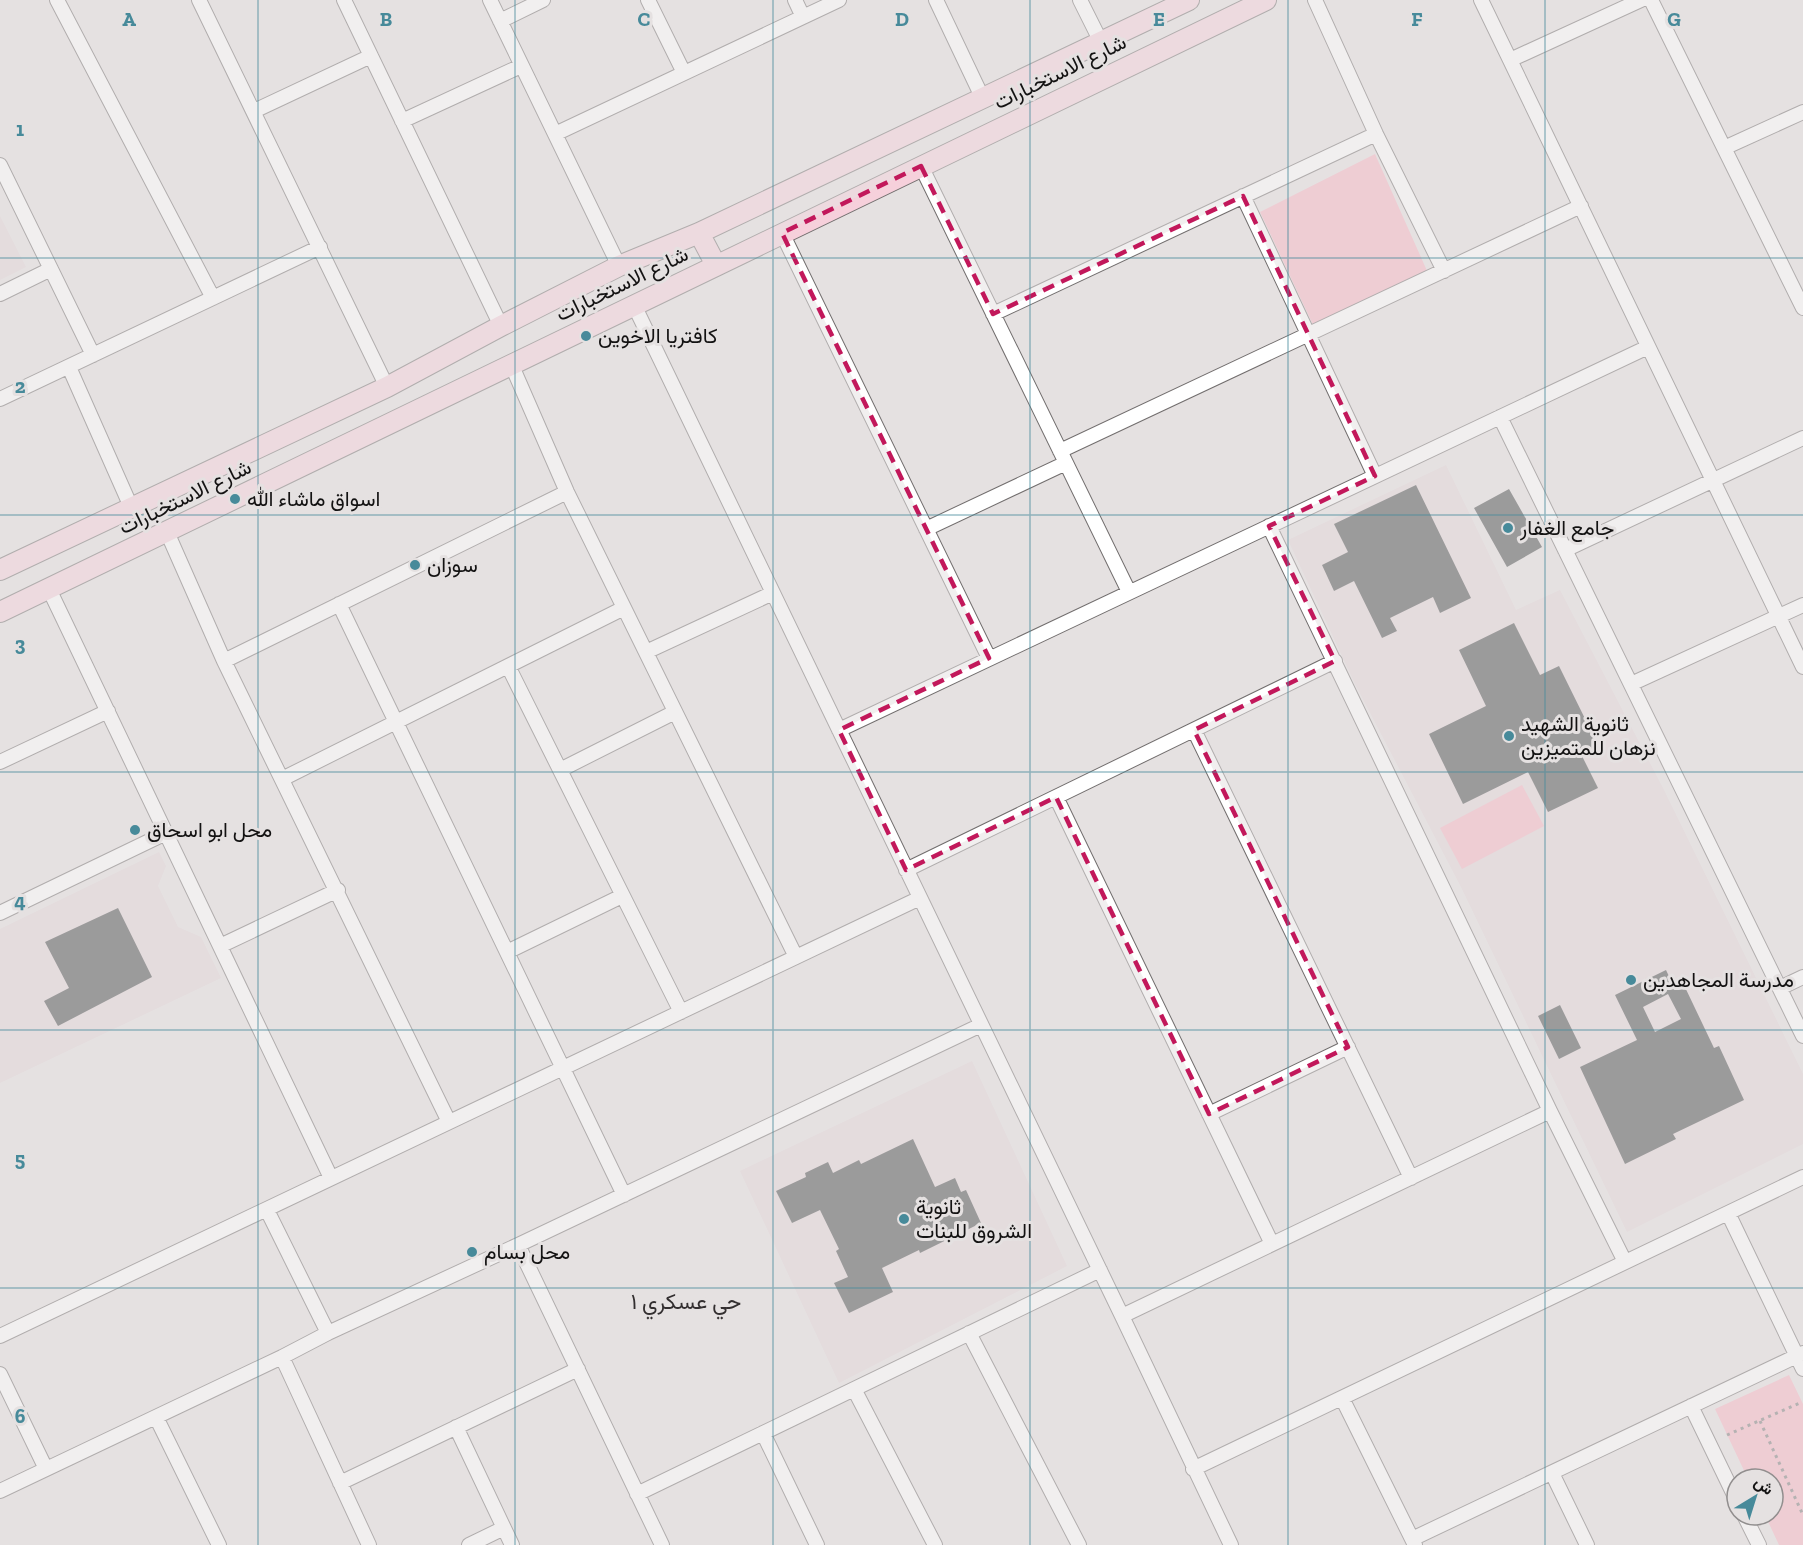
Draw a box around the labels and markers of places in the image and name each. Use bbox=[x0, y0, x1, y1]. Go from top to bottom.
place label: كافتريا الاخوين bbox=[598, 323, 717, 349]
marker: كافتريا الاخوين bbox=[579, 329, 593, 343]
place label: اسواق ماشاء الله bbox=[247, 486, 380, 512]
marker: اسواق ماشاء الله bbox=[228, 492, 242, 506]
place label: جامع الغفار bbox=[1519, 515, 1614, 542]
marker: جامع الغفار bbox=[1501, 521, 1515, 535]
place label: سوزان bbox=[427, 552, 478, 578]
marker: سوزان bbox=[408, 558, 422, 572]
place label: ثانوية الشهيد نزهان للمتميزين bbox=[1521, 711, 1656, 761]
marker: ثانوية الشهيد نزهان للمتميزين bbox=[1502, 729, 1516, 743]
place label: محل ابو اسحاق bbox=[147, 817, 272, 843]
marker: محل ابو اسحاق bbox=[128, 823, 142, 837]
place label: مدرسة المجاهدين bbox=[1643, 967, 1794, 993]
marker: مدرسة المجاهدين bbox=[1624, 973, 1638, 987]
place label: ثانوية الشروق للبنات bbox=[916, 1194, 1032, 1244]
marker: ثانوية الشروق للبنات bbox=[897, 1212, 911, 1226]
place label: محل بسام bbox=[484, 1239, 570, 1266]
marker: محل بسام bbox=[465, 1245, 479, 1259]

